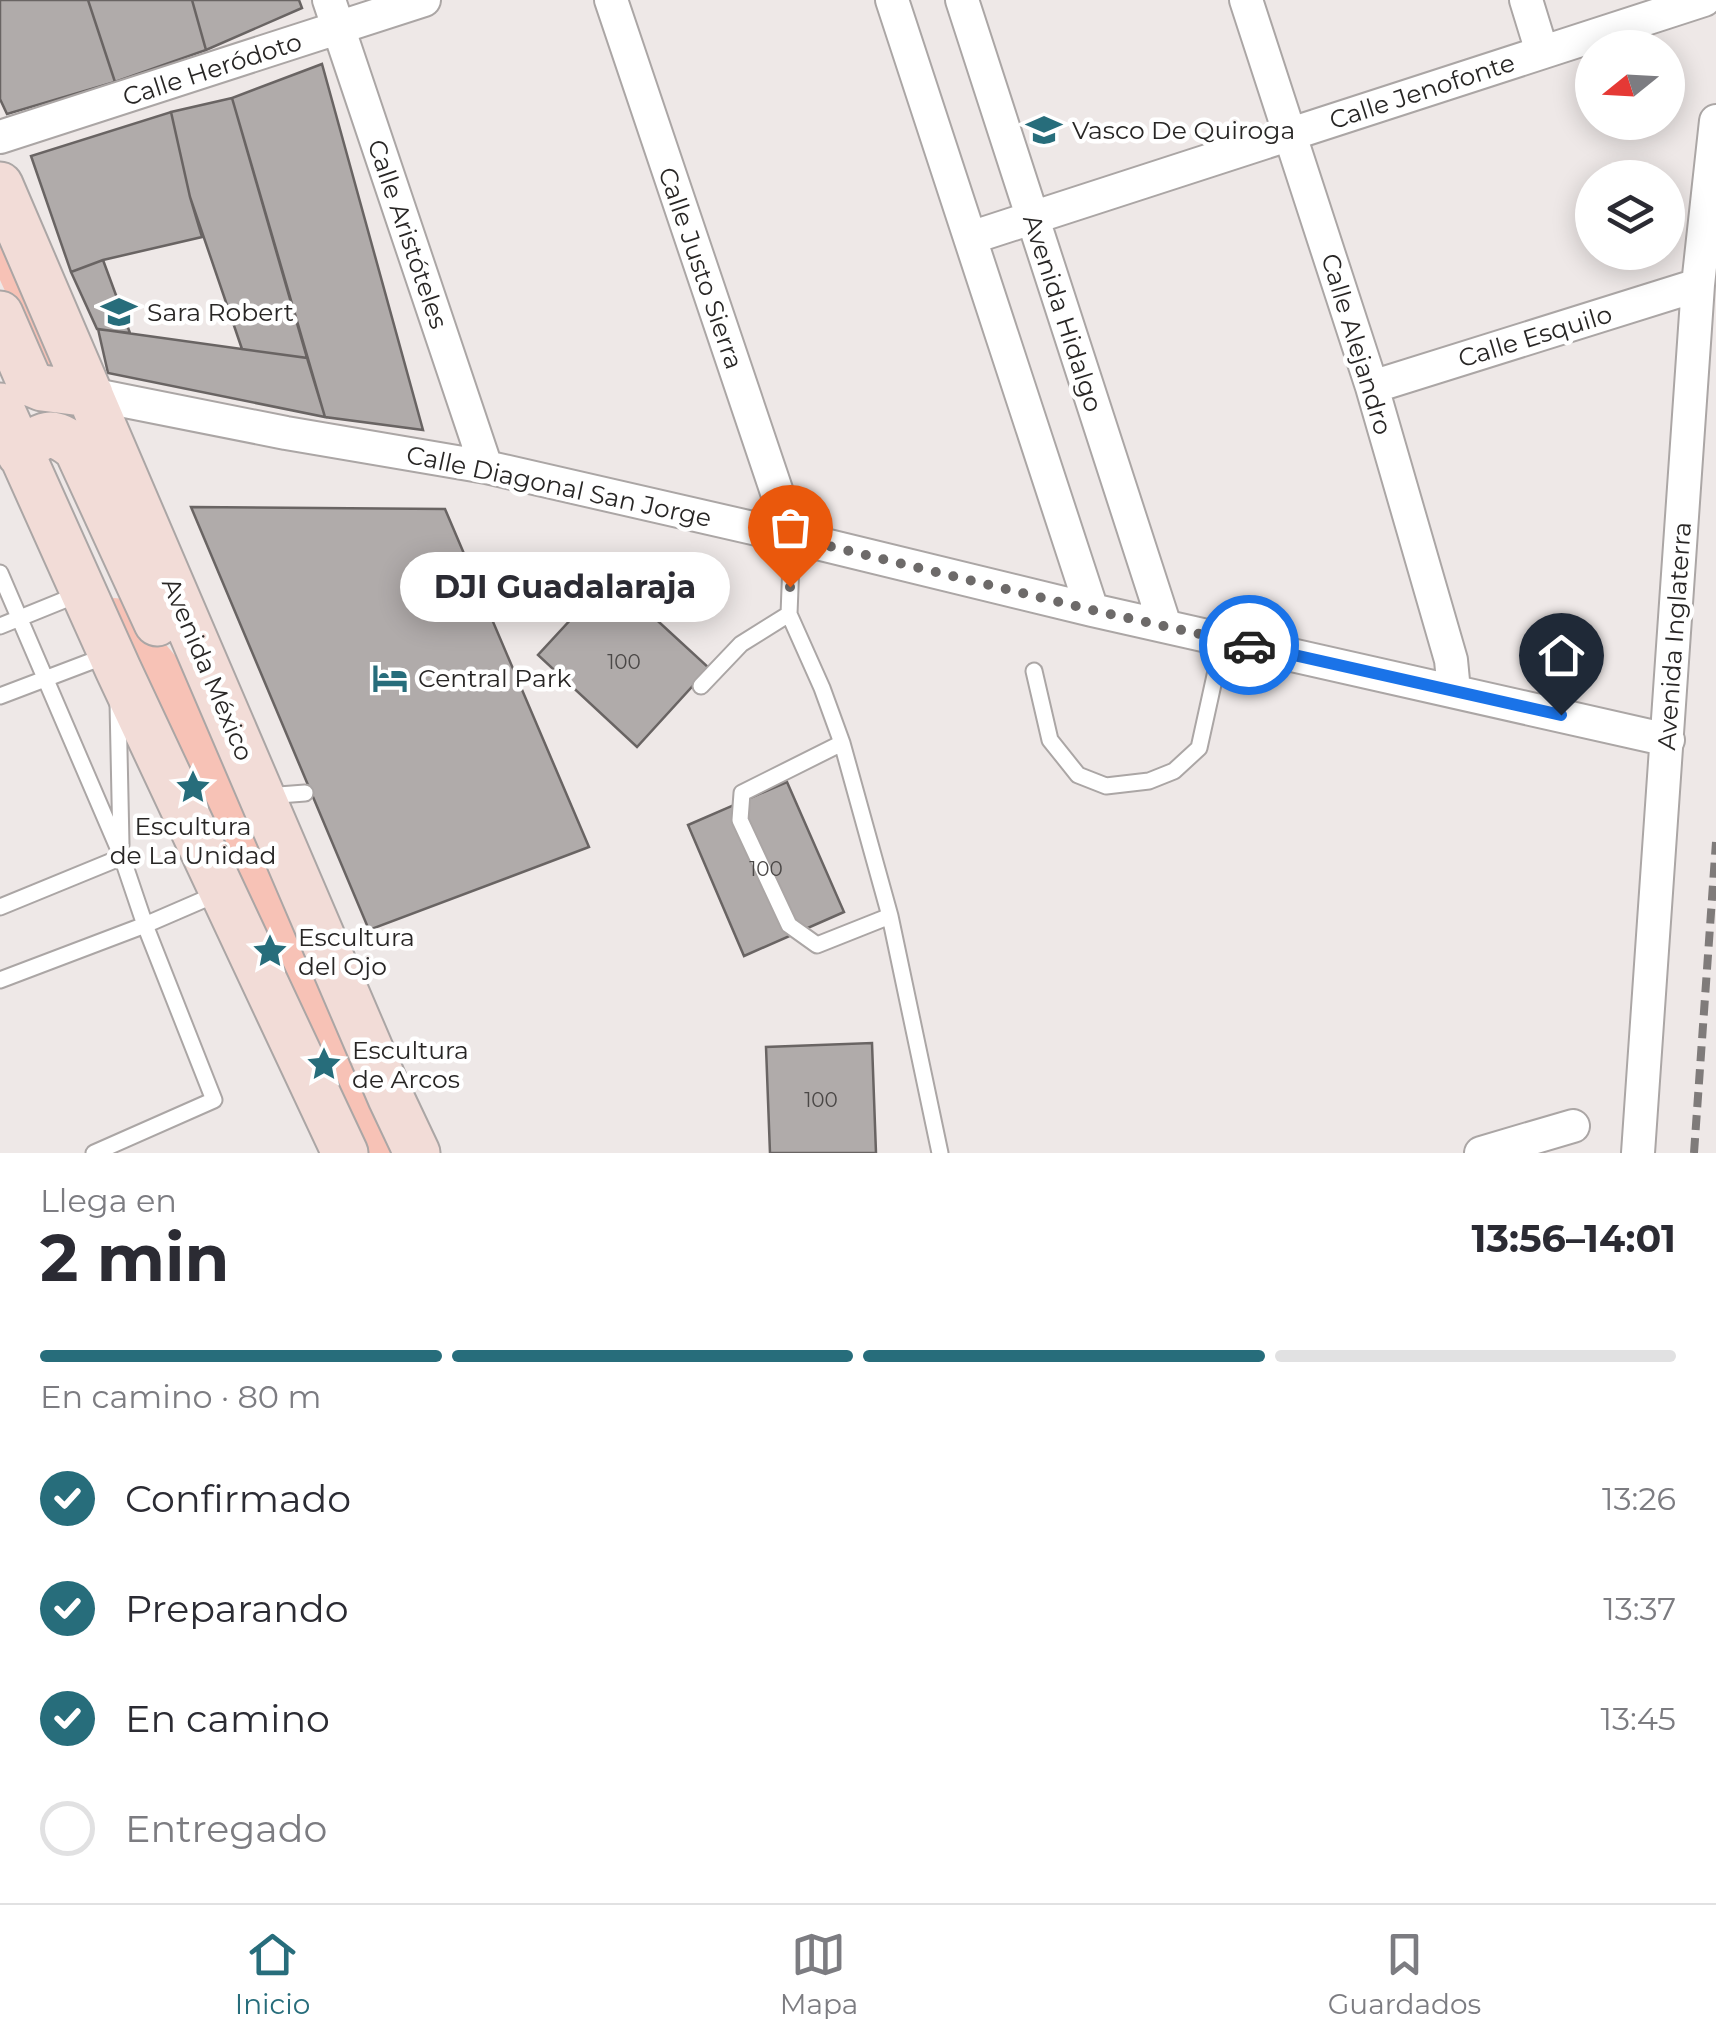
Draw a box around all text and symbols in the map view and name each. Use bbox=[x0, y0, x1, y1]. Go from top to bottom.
street label: Calle Heródoto bbox=[119, 26, 305, 112]
north arrow bbox=[1575, 30, 1685, 140]
map controls bbox=[1575, 30, 1685, 270]
street label: Calle Jenofonte bbox=[1325, 47, 1519, 135]
school or university icon: Vasco De Quiroga bbox=[1025, 111, 1063, 149]
place label: Vasco De Quiroga bbox=[1072, 115, 1295, 145]
street label: Calle Aristóteles bbox=[362, 135, 454, 333]
button: layers bbox=[1575, 160, 1685, 270]
street label: Calle Justo Sierra bbox=[652, 163, 750, 373]
street label: Avenida Hidalgo bbox=[1017, 211, 1109, 415]
street label: Calle Alejandro bbox=[1315, 250, 1399, 438]
school or university icon: Sara Robert bbox=[100, 293, 138, 331]
place label: Sara Robert bbox=[147, 297, 294, 327]
street label: Calle Esquilo bbox=[1455, 298, 1615, 374]
street label: Calle Diagonal San Jorge bbox=[404, 439, 714, 533]
pin bbox=[748, 485, 833, 588]
icon: bag bbox=[763, 500, 818, 555]
street label: Avenida Inglaterra bbox=[1651, 521, 1697, 751]
callout: DJI Guadalaraja bbox=[400, 552, 730, 622]
text: DJI Guadalaraja bbox=[434, 567, 696, 606]
street label: Avenida México bbox=[156, 573, 260, 765]
courier bbox=[1199, 595, 1299, 695]
pin bbox=[1519, 613, 1604, 716]
icon: car bbox=[1222, 618, 1277, 673]
icon: home bbox=[1534, 628, 1589, 683]
house number: 100 bbox=[607, 650, 641, 674]
hotel icon: Central Park bbox=[371, 659, 409, 697]
place label: Central Park bbox=[418, 663, 571, 693]
place icon: Escultura de La Unidad bbox=[174, 768, 212, 806]
place label: Escultura de La Unidad bbox=[110, 811, 276, 870]
house number: 100 bbox=[749, 857, 783, 881]
place label: Escultura del Ojo bbox=[298, 922, 415, 981]
place icon: Escultura del Ojo bbox=[251, 932, 289, 970]
place label: Escultura de Arcos bbox=[352, 1035, 469, 1094]
place icon: Escultura de Arcos bbox=[305, 1045, 343, 1083]
house number: 100 bbox=[804, 1088, 838, 1112]
text: Llega en bbox=[40, 1181, 177, 1220]
text: 13:56–14:01 bbox=[1472, 1215, 1676, 1262]
text: 2 min bbox=[40, 1218, 229, 1297]
text: En camino · 80 m bbox=[40, 1377, 321, 1416]
icon: check bbox=[40, 1471, 95, 1526]
text: Confirmado bbox=[125, 1475, 351, 1522]
text: 13:26 bbox=[1602, 1479, 1676, 1518]
icon: check bbox=[40, 1581, 95, 1636]
text: Preparando bbox=[125, 1585, 349, 1632]
text: 13:37 bbox=[1603, 1589, 1676, 1628]
icon: check bbox=[40, 1691, 95, 1746]
text: En camino bbox=[125, 1695, 330, 1742]
text: 13:45 bbox=[1600, 1699, 1676, 1738]
text: Entregado bbox=[125, 1805, 327, 1852]
tab: Inicio bbox=[235, 1927, 310, 2021]
tab: Mapa bbox=[780, 1927, 858, 2021]
tab: Guardados bbox=[1328, 1927, 1481, 2021]

